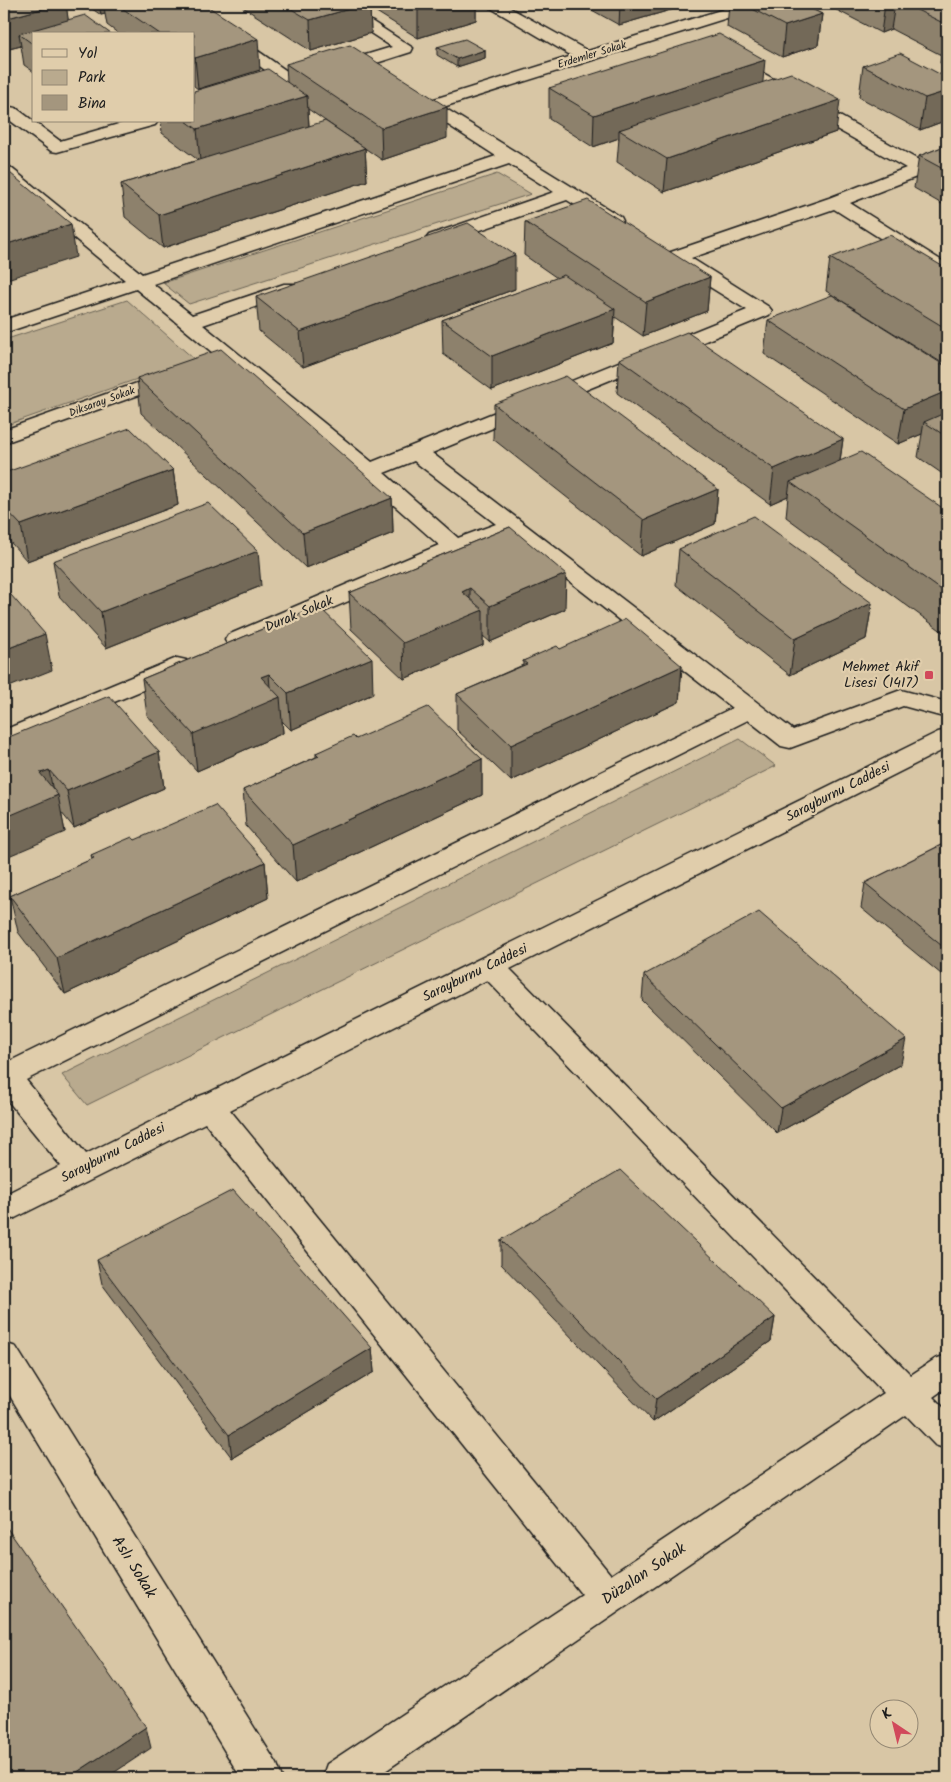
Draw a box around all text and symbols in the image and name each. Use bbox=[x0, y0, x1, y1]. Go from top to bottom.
legend bbox=[32, 32, 195, 122]
street label: Erdemler Sokak bbox=[555, 36, 630, 74]
text: Yol bbox=[78, 42, 97, 66]
text: Park bbox=[78, 66, 106, 90]
text: Bina bbox=[78, 92, 106, 116]
street label: Diksaray Sokak bbox=[66, 381, 138, 422]
street label: Durak Sokak bbox=[261, 590, 337, 638]
place label: Mehmet Akif Lisesi (1417) bbox=[842, 656, 921, 694]
marker: Mehmet Akif Lisesi (1417) bbox=[923, 669, 935, 681]
street label: Sarayburnu Caddesi bbox=[782, 756, 895, 828]
street label: Sarayburnu Caddesi bbox=[419, 938, 532, 1008]
street label: Sarayburnu Caddesi bbox=[57, 1117, 170, 1189]
street label: Aslı Sokak bbox=[105, 1531, 163, 1603]
street label: Düzalan Sokak bbox=[597, 1536, 692, 1612]
north arrow bbox=[868, 1700, 918, 1750]
text: K bbox=[877, 1702, 897, 1726]

